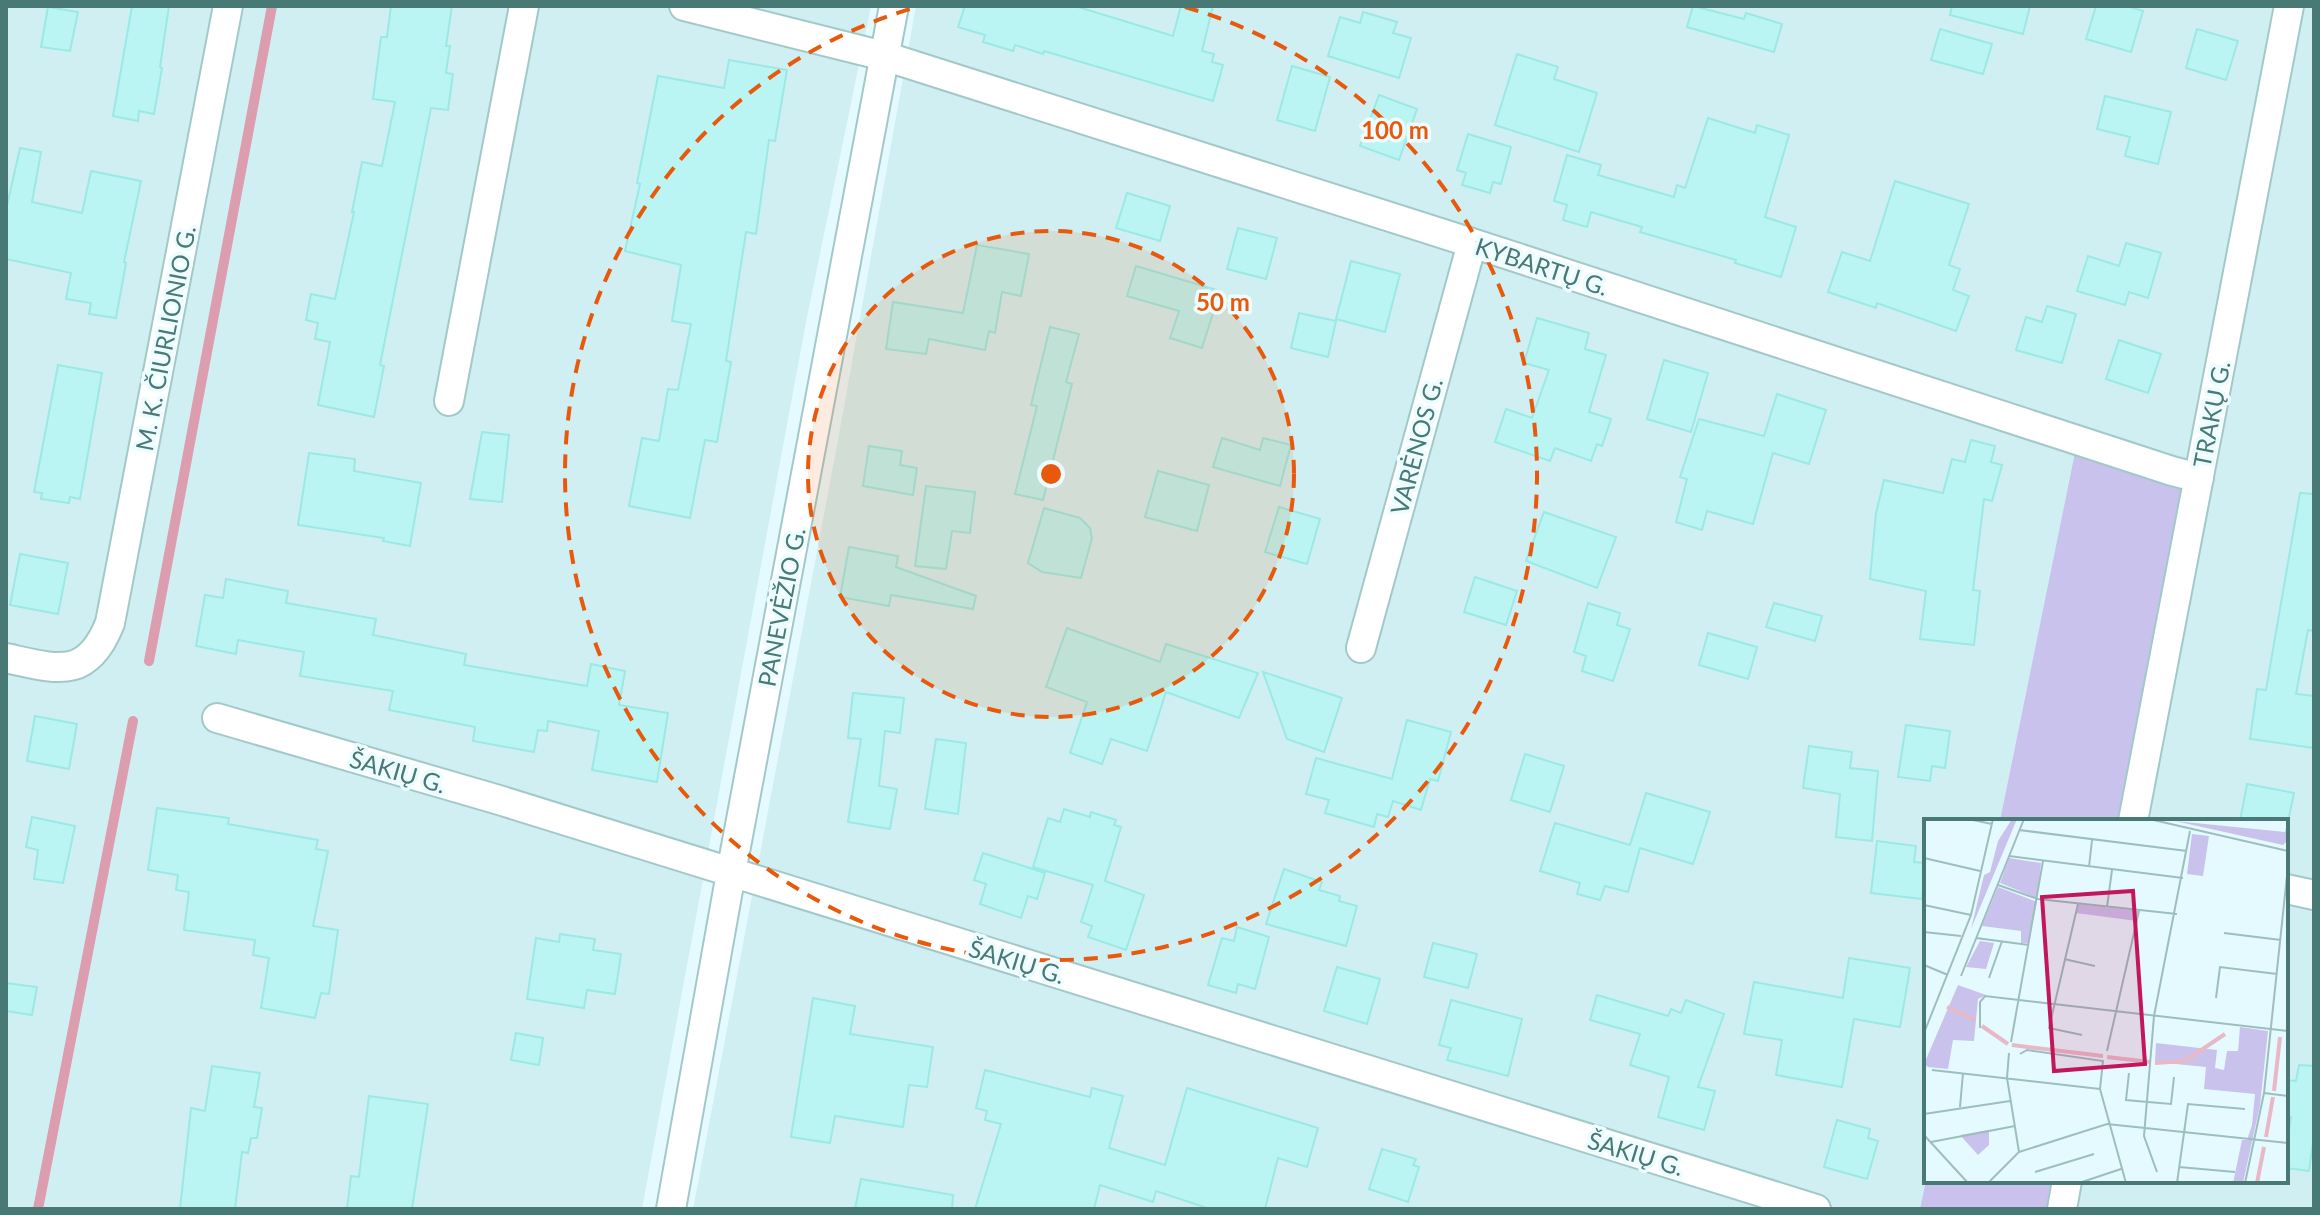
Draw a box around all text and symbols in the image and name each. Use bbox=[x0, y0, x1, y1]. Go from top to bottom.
text: 100 m bbox=[1361, 115, 1429, 144]
street label: M. K. ČIURLIONIO G. bbox=[129, 223, 201, 453]
street label: KYBARTŲ G. bbox=[1472, 231, 1612, 301]
text: 50 m bbox=[1196, 287, 1250, 316]
street label: TRAKŲ G. bbox=[2186, 358, 2236, 470]
street label: VARĖNOS G. bbox=[1384, 375, 1448, 517]
centre of rings bbox=[1037, 460, 1065, 488]
street label: PANEVĖŽIO G. bbox=[751, 525, 811, 689]
street label: ŠAKIŲ G. bbox=[347, 743, 449, 799]
inset map bbox=[1924, 819, 2288, 1183]
street label: ŠAKIŲ G. bbox=[966, 933, 1068, 989]
street label: ŠAKIŲ G. bbox=[1585, 1125, 1687, 1181]

